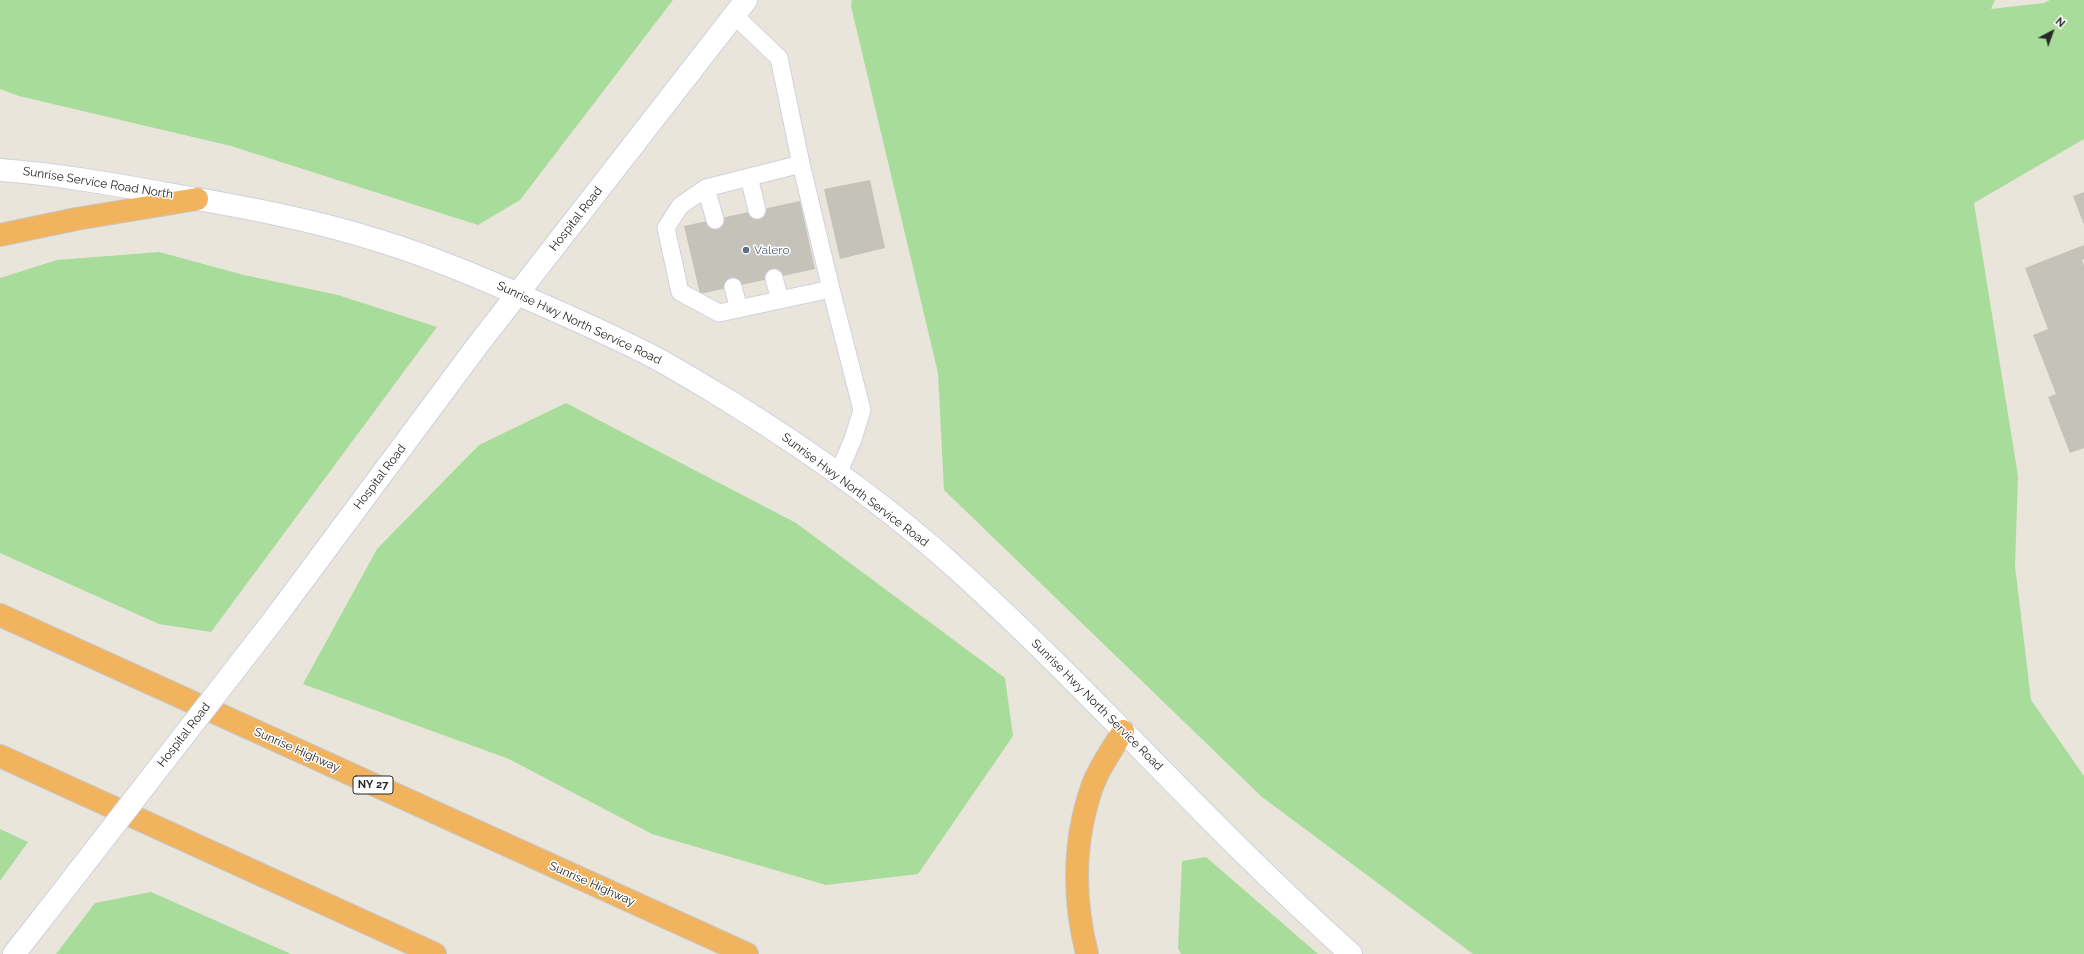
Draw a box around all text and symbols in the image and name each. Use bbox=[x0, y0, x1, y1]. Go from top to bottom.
north arrow bbox=[2032, 12, 2072, 52]
text: N bbox=[2053, 15, 2068, 30]
street label: Sunrise Service Road North bbox=[22, 164, 174, 202]
street label: Hospital Road bbox=[547, 184, 605, 254]
place label: Valero bbox=[754, 243, 790, 257]
marker: Valero bbox=[741, 245, 751, 255]
street label: Sunrise Hwy North Service Road bbox=[494, 278, 664, 368]
street label: Sunrise Hwy North Service Road bbox=[779, 430, 931, 550]
street label: Hospital Road bbox=[351, 442, 409, 512]
street label: Sunrise Hwy North Service Road bbox=[1028, 636, 1166, 774]
street label: Hospital Road bbox=[155, 700, 213, 770]
street label: Sunrise Highway bbox=[252, 725, 342, 775]
road number: NY 27 bbox=[353, 776, 393, 794]
street label: Sunrise Highway bbox=[547, 859, 637, 909]

